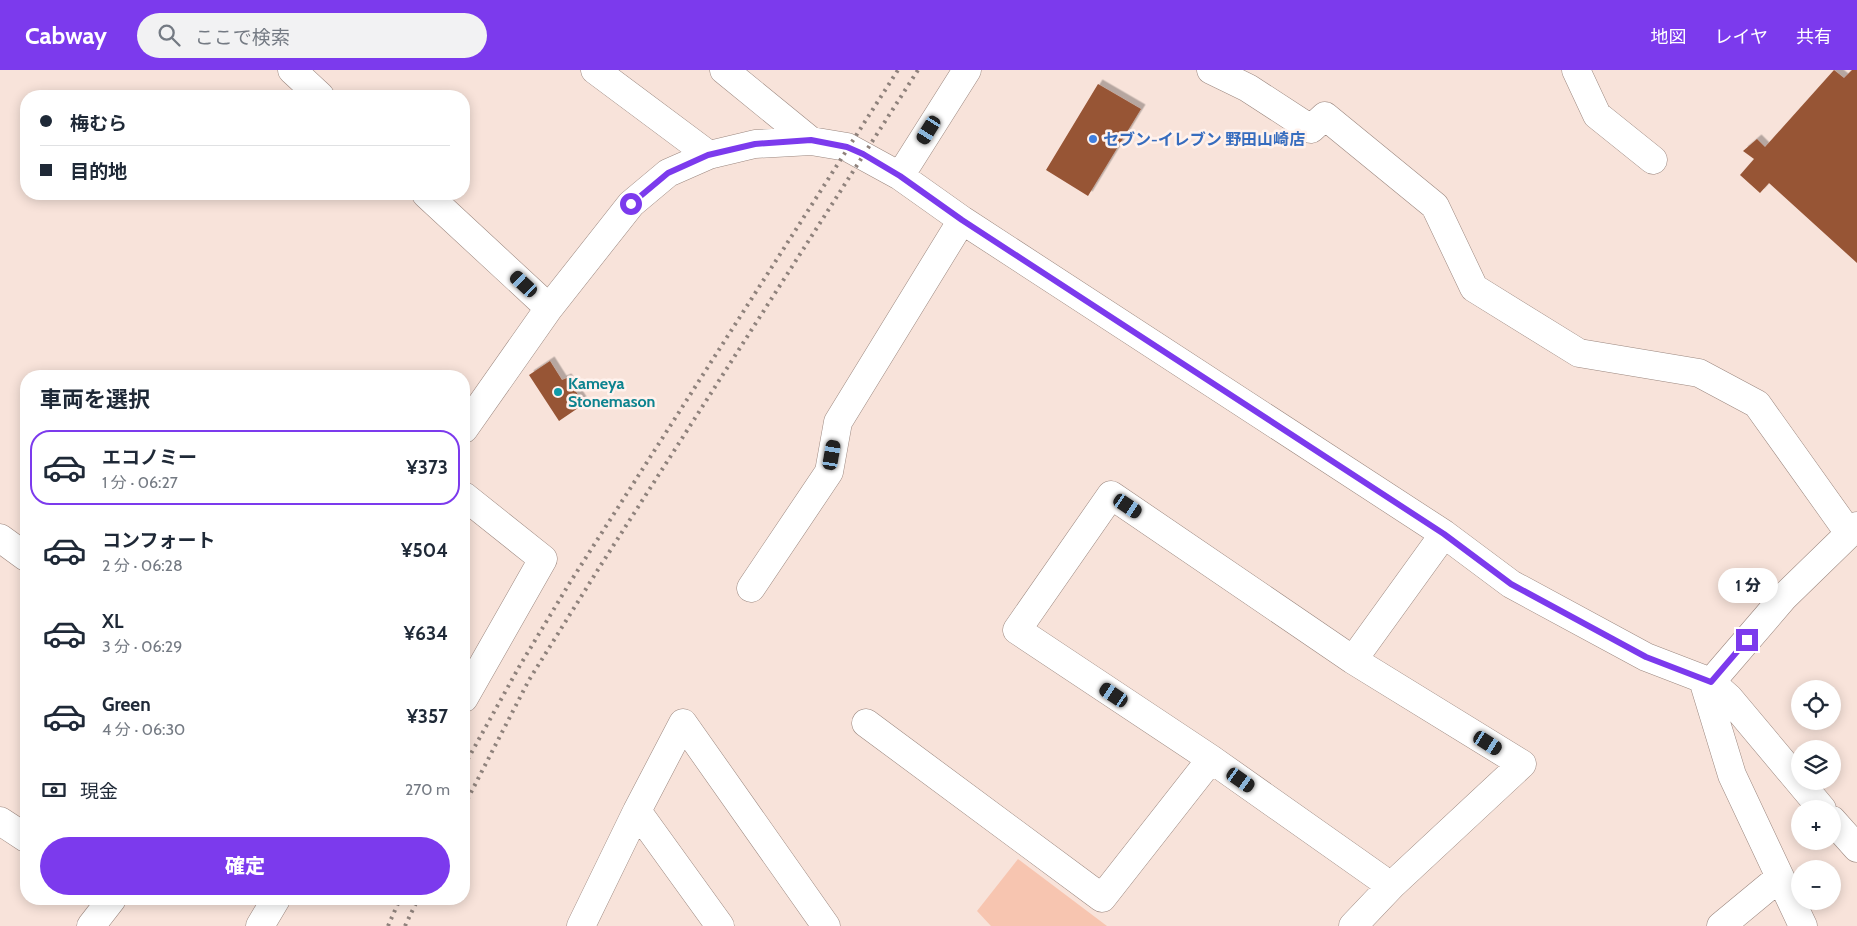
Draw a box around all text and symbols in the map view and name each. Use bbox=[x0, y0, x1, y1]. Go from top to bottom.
search box bbox=[137, 13, 487, 58]
text: Cabway bbox=[25, 21, 107, 50]
icon: search bbox=[155, 21, 183, 49]
text: ここで検索 bbox=[195, 26, 290, 49]
text: 地図 bbox=[1651, 26, 1687, 48]
text: レイヤ bbox=[1715, 26, 1768, 48]
text: 共有 bbox=[1796, 26, 1832, 48]
text: 梅むら bbox=[70, 112, 127, 135]
car bbox=[914, 113, 943, 147]
place label: セブン-イレブン 野田山崎店 bbox=[1103, 130, 1305, 149]
marker: セブン-イレブン 野田山崎店 bbox=[1087, 133, 1099, 145]
text: 目的地 bbox=[70, 160, 127, 183]
route start bbox=[620, 193, 642, 215]
car bbox=[507, 268, 540, 300]
place label: Kameya Stonemason bbox=[568, 374, 655, 411]
text: 車両を選択 bbox=[40, 386, 150, 413]
marker: Kameya Stonemason bbox=[552, 386, 564, 398]
car bbox=[822, 439, 841, 471]
icon: car bbox=[42, 445, 87, 490]
text: エコノミー bbox=[102, 446, 197, 469]
text: ¥373 bbox=[406, 456, 448, 479]
text: 1 分 · 06:27 bbox=[102, 473, 178, 492]
car bbox=[1111, 491, 1144, 521]
icon: car bbox=[42, 528, 87, 573]
text: コンフォート bbox=[102, 529, 215, 552]
text: ¥504 bbox=[401, 539, 448, 562]
text: 2 分 · 06:28 bbox=[102, 556, 183, 575]
callout: 1 分 bbox=[1717, 568, 1777, 602]
text: 1 分 bbox=[1735, 576, 1761, 595]
text: XL bbox=[102, 610, 123, 633]
icon: car bbox=[42, 611, 87, 656]
text: ¥634 bbox=[404, 622, 448, 645]
route end bbox=[1736, 629, 1758, 651]
text: 3 分 · 06:29 bbox=[102, 637, 182, 656]
car bbox=[1097, 680, 1130, 710]
map controls bbox=[1791, 680, 1841, 910]
button: locate bbox=[1791, 680, 1841, 730]
text: Green bbox=[102, 693, 151, 716]
icon: car bbox=[42, 694, 87, 739]
text: ¥357 bbox=[406, 705, 448, 728]
text: 4 分 · 06:30 bbox=[102, 720, 185, 739]
car bbox=[1471, 729, 1504, 757]
button: layers bbox=[1791, 740, 1841, 790]
car bbox=[1224, 765, 1257, 795]
icon: cash bbox=[40, 776, 68, 804]
text: 現金 bbox=[80, 780, 118, 803]
text: 270 m bbox=[405, 780, 450, 799]
button: + bbox=[1791, 800, 1841, 850]
button: 確定 bbox=[40, 837, 450, 895]
button: − bbox=[1791, 860, 1841, 910]

